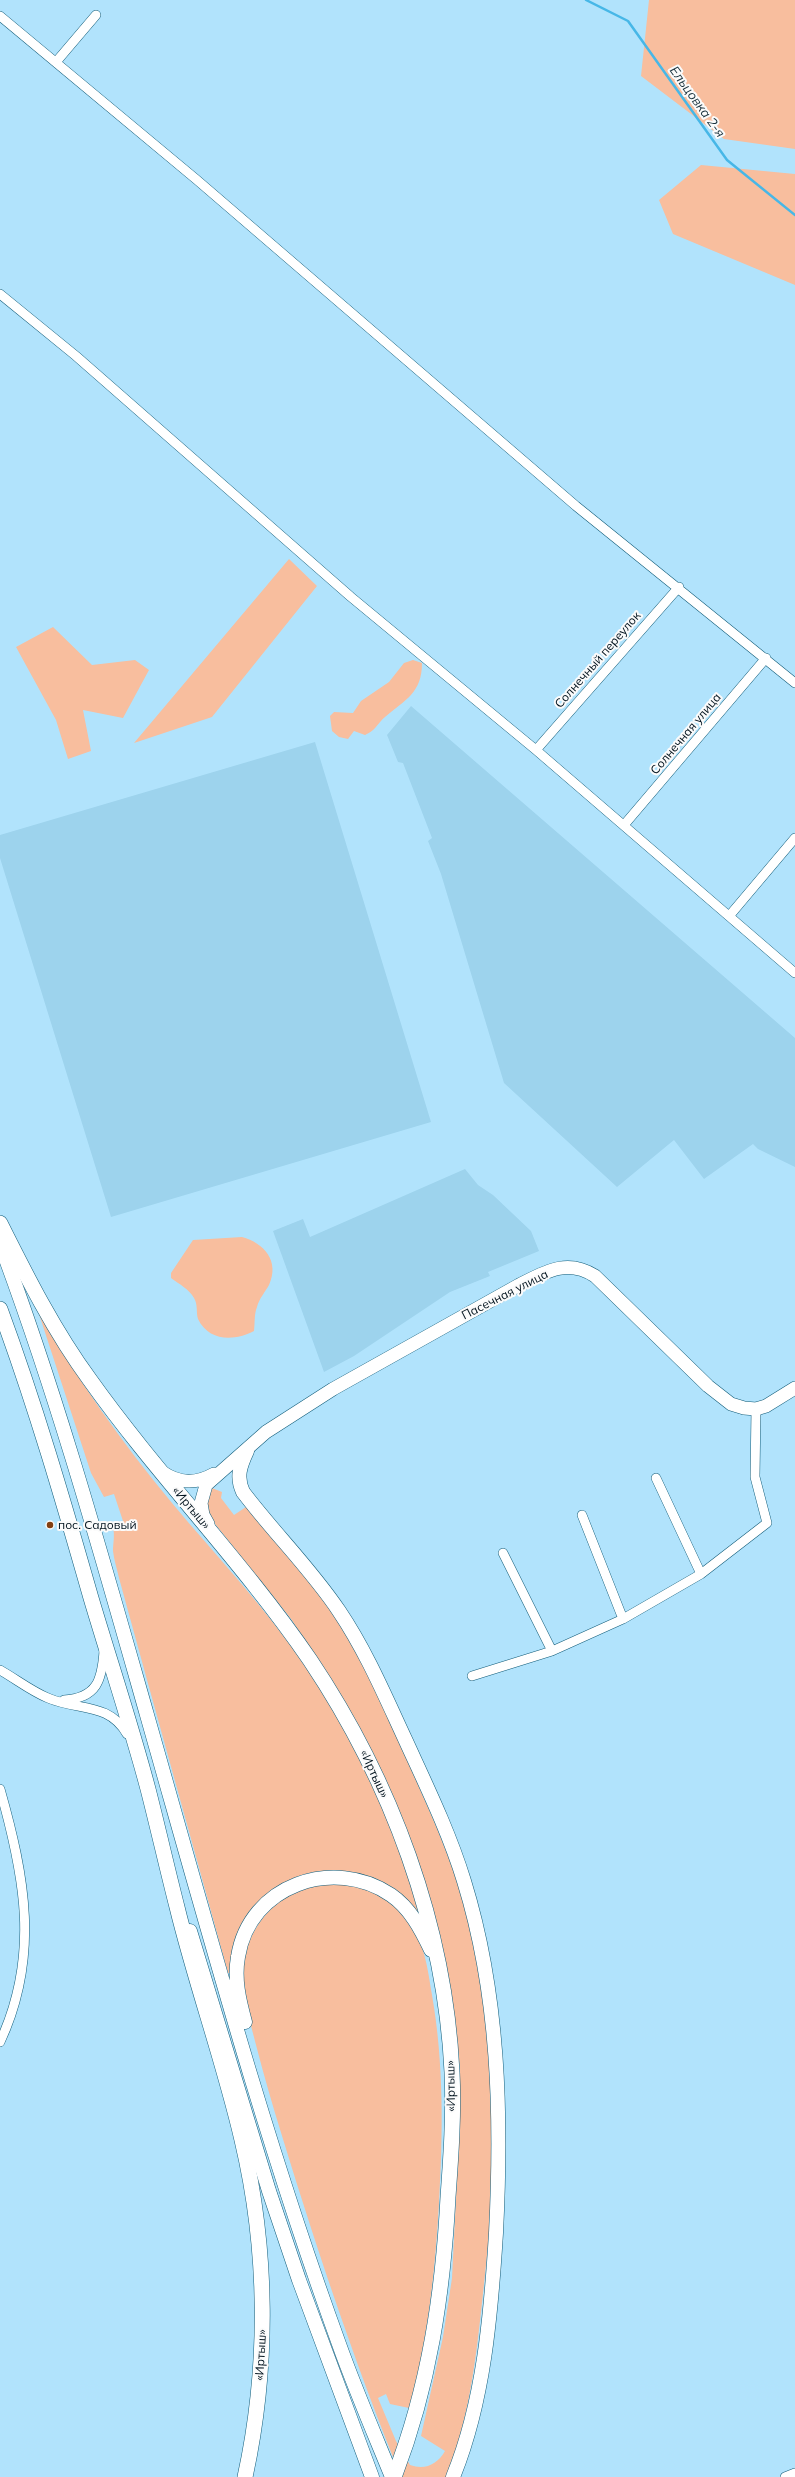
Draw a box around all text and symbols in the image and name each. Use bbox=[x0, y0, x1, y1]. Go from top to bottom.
water label: Ельцовка 2-я bbox=[666, 63, 728, 141]
street label: Солнечный переулок bbox=[552, 609, 644, 711]
street label: Солнечная улица bbox=[648, 690, 724, 778]
street label: Пасечная улица bbox=[459, 1267, 551, 1323]
street label: «Иртыш» bbox=[169, 1484, 213, 1532]
place label: пос. Садовый bbox=[58, 1518, 137, 1532]
marker: пос. Садовый bbox=[45, 1520, 55, 1530]
street label: «Иртыш» bbox=[357, 1748, 391, 1800]
street label: «Иртыш» bbox=[443, 2060, 459, 2112]
street label: «Иртыш» bbox=[252, 2329, 270, 2381]

